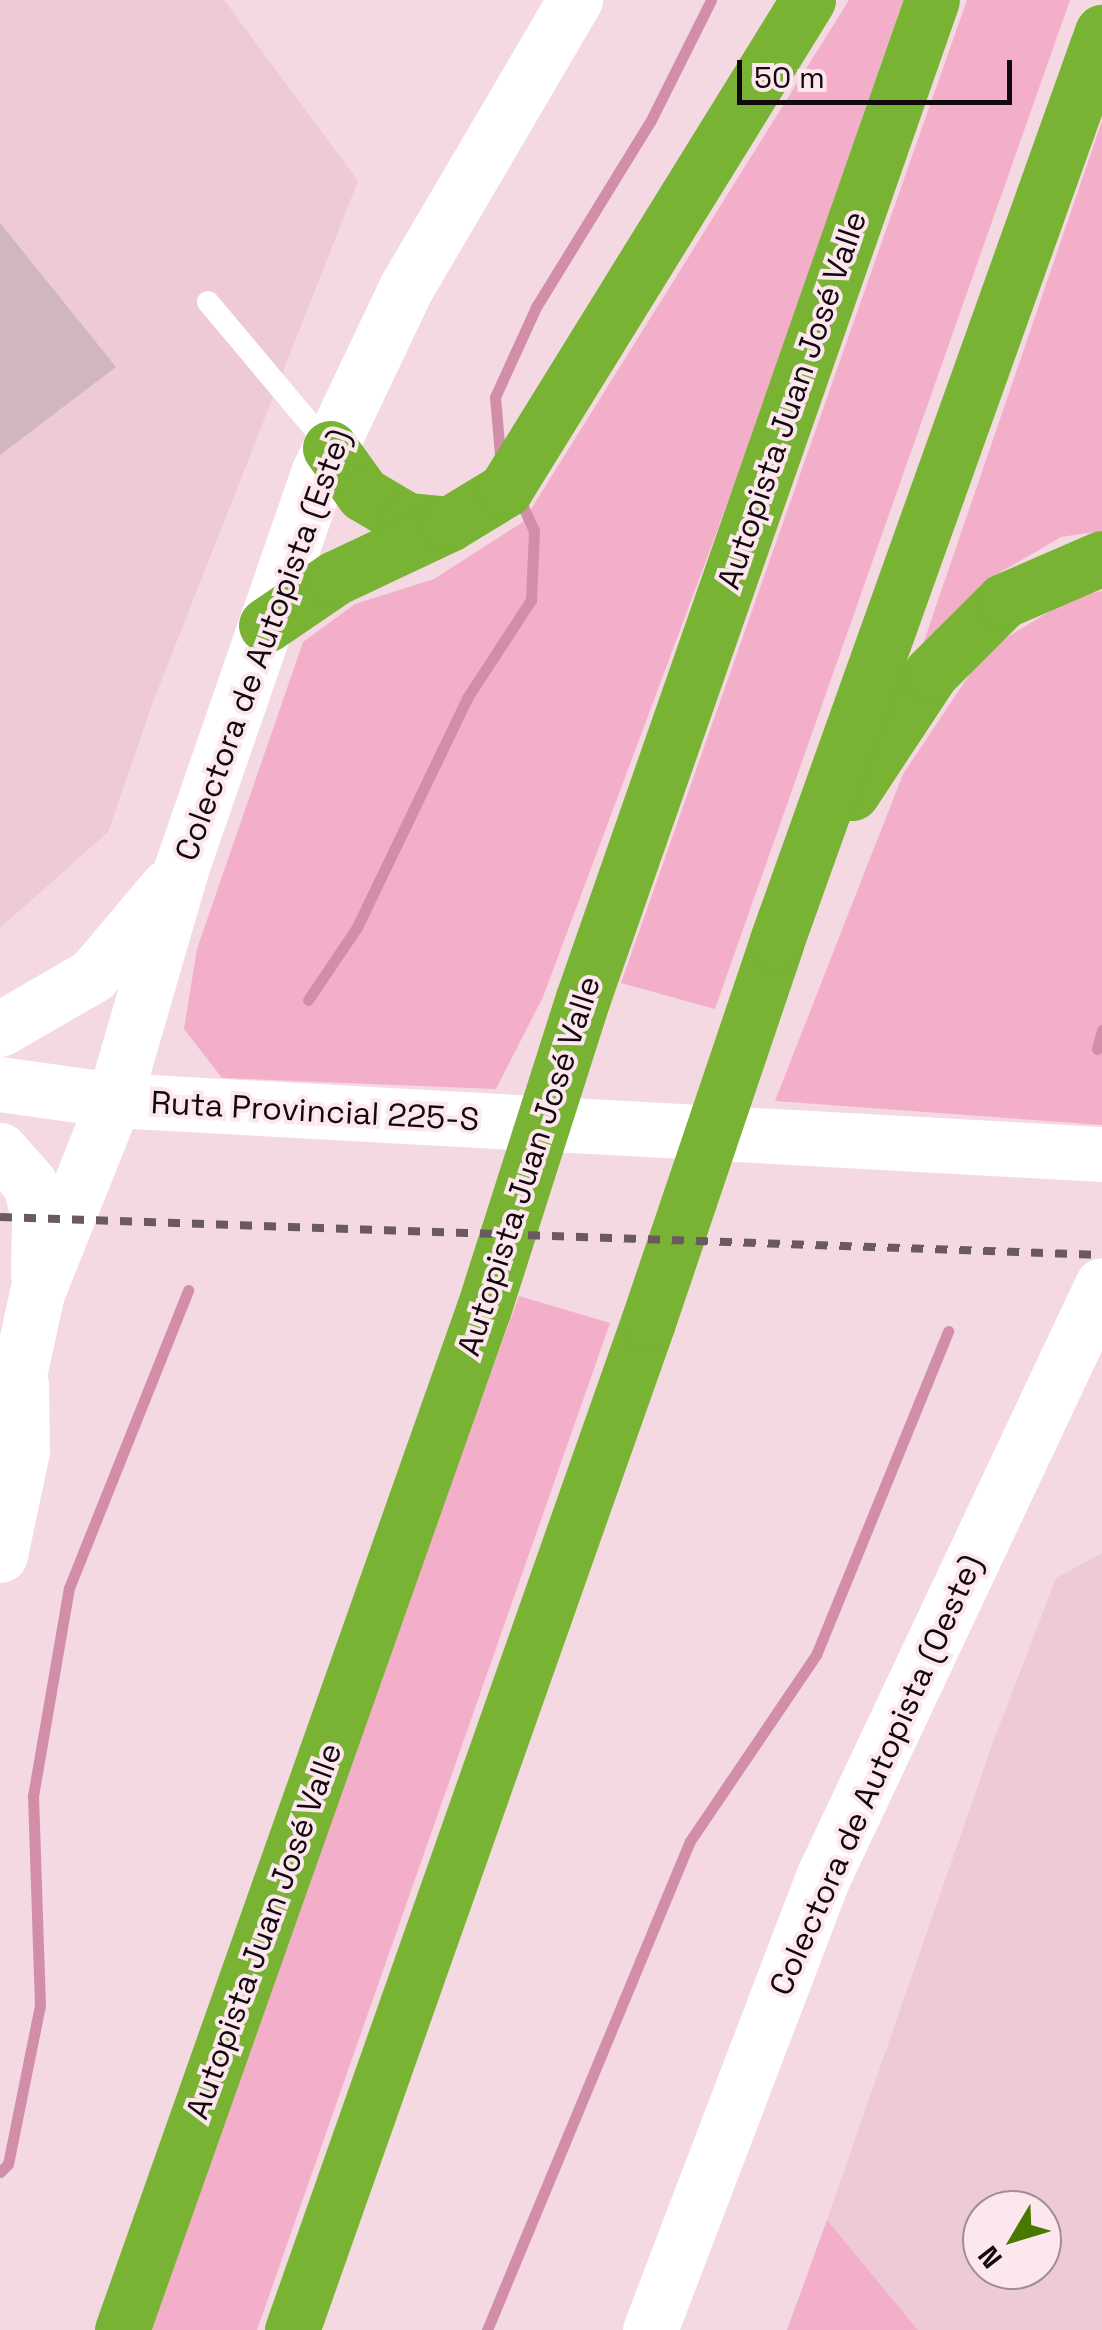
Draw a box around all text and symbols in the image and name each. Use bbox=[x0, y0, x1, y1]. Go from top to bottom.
scale bar bbox=[742, 40, 1017, 102]
text: 50 m bbox=[754, 58, 825, 97]
street label: Autopista Juan José Valle bbox=[709, 206, 875, 594]
street label: Colectora de Autopista (Este) bbox=[167, 424, 359, 866]
street label: Autopista Juan José Valle bbox=[449, 971, 609, 1361]
street label: Ruta Provincial 225-S bbox=[150, 1083, 480, 1139]
street label: Colectora de Autopista (Oeste) bbox=[761, 1549, 991, 2001]
street label: Autopista Juan José Valle bbox=[178, 1738, 350, 2124]
north arrow bbox=[962, 2190, 1062, 2290]
text: N bbox=[970, 2239, 1010, 2276]

